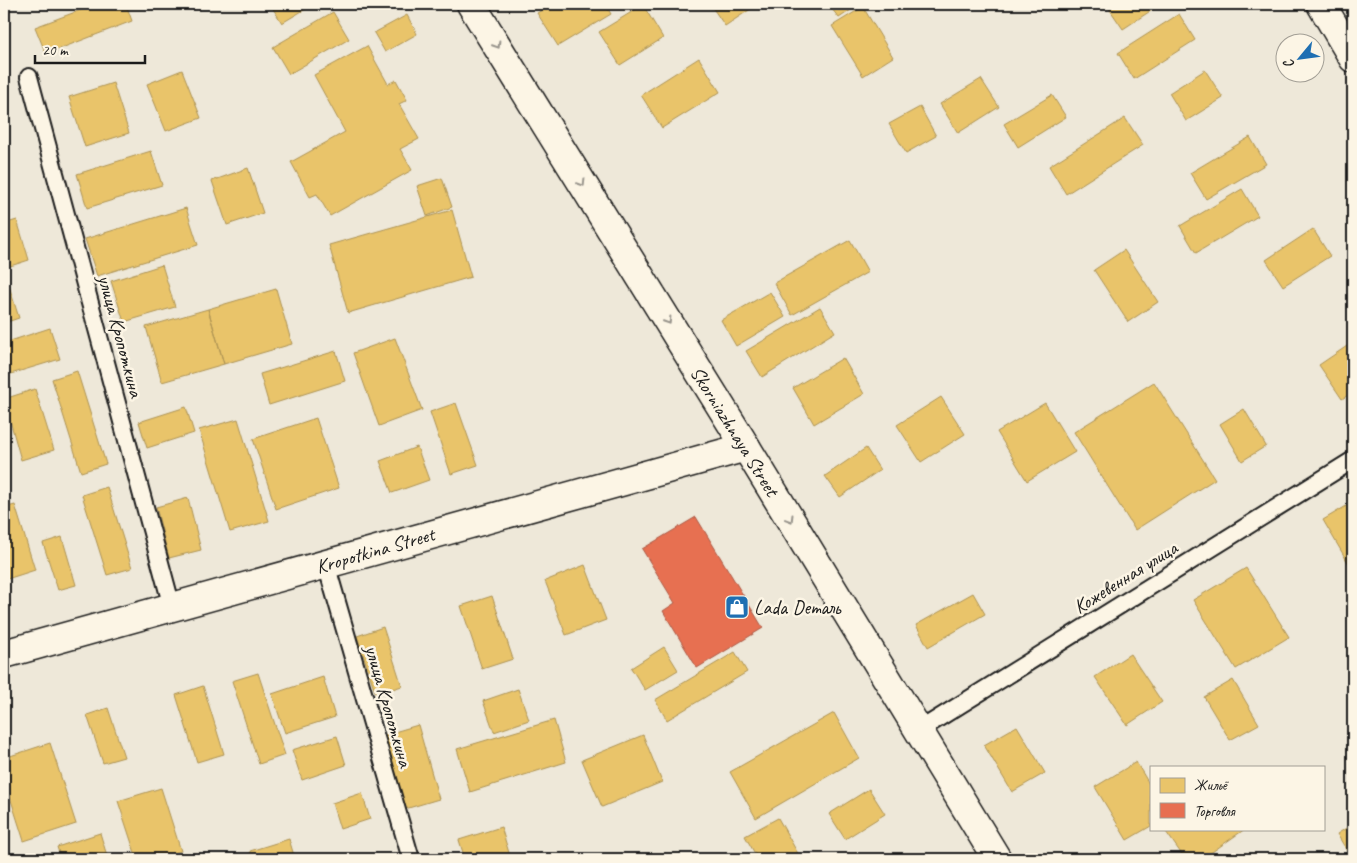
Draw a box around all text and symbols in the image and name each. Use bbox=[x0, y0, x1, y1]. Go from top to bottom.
scale bar bbox=[35, 32, 145, 64]
north arrow bbox=[1274, 32, 1324, 82]
one-way arrow bbox=[490, 40, 500, 49]
text: 20 m bbox=[42, 41, 69, 60]
text: С bbox=[1279, 55, 1298, 71]
one-way arrow bbox=[576, 178, 586, 187]
street label: улица Кропоткина bbox=[92, 271, 149, 401]
one-way arrow bbox=[662, 316, 671, 325]
street label: Skorniazhnaya Street bbox=[685, 362, 786, 503]
one-way arrow bbox=[783, 514, 793, 523]
street label: Kropotkina Street bbox=[313, 521, 440, 579]
street label: Кожевенная улица bbox=[1069, 535, 1184, 619]
shop icon: Lada Dеталь bbox=[724, 594, 750, 620]
place label: Lada Dеталь bbox=[754, 595, 842, 620]
street label: улица Кропоткина bbox=[359, 641, 418, 771]
legend bbox=[1150, 766, 1324, 830]
text: Жильё bbox=[1194, 776, 1229, 795]
text: Торговля bbox=[1194, 802, 1237, 821]

